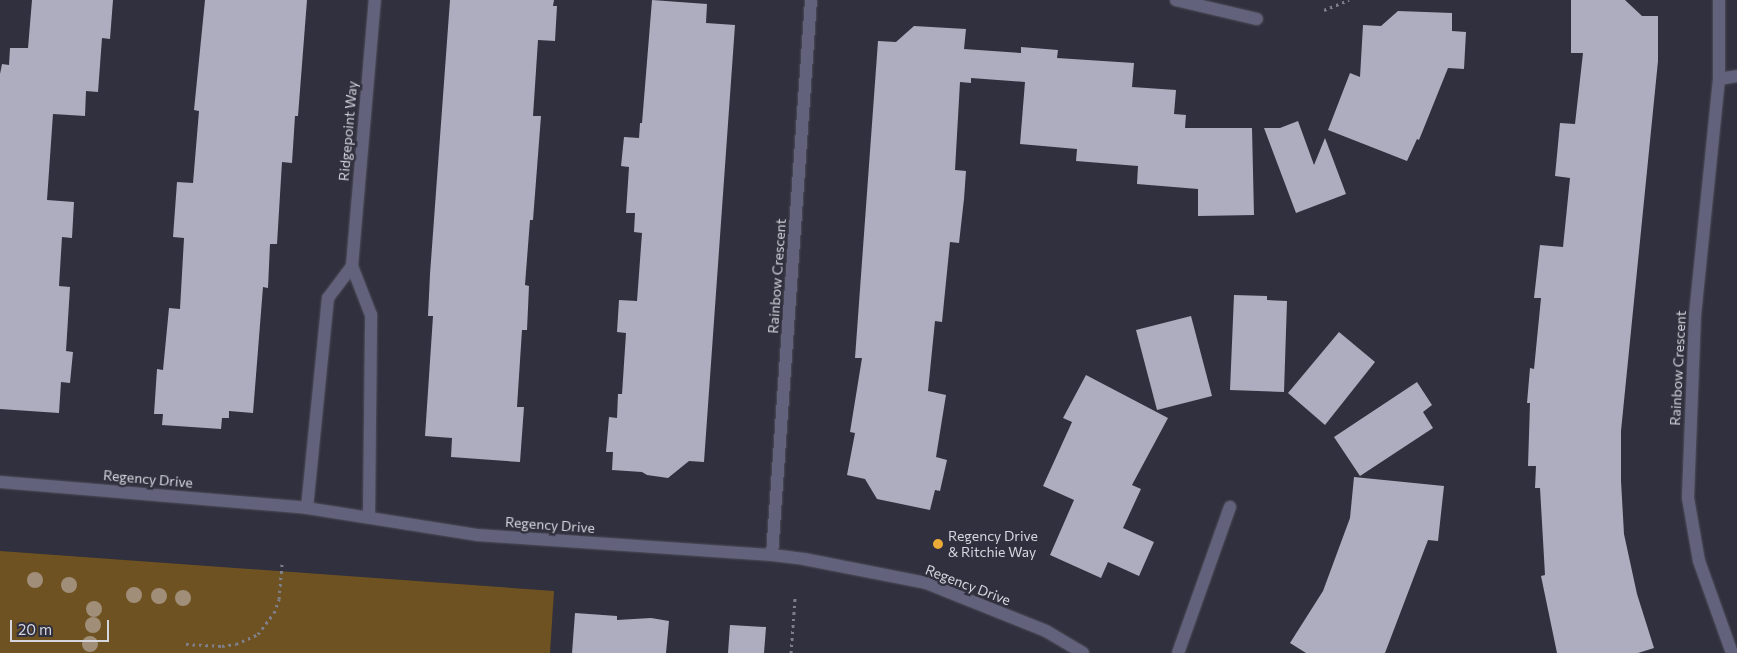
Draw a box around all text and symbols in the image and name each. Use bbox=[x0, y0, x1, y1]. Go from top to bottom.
street label: Ridgepoint Way bbox=[335, 80, 361, 182]
street label: Rainbow Crescent bbox=[765, 218, 789, 334]
street label: Rainbow Crescent bbox=[1667, 310, 1689, 426]
street label: Regency Drive bbox=[103, 467, 193, 491]
street label: Regency Drive bbox=[505, 513, 595, 537]
place label: Regency Drive & Ritchie Way bbox=[948, 528, 1038, 560]
marker: Regency Drive & Ritchie Way bbox=[932, 538, 944, 550]
street label: Regency Drive bbox=[923, 561, 1013, 609]
scale bar bbox=[12, 610, 111, 642]
text: 20 m bbox=[18, 620, 52, 638]

